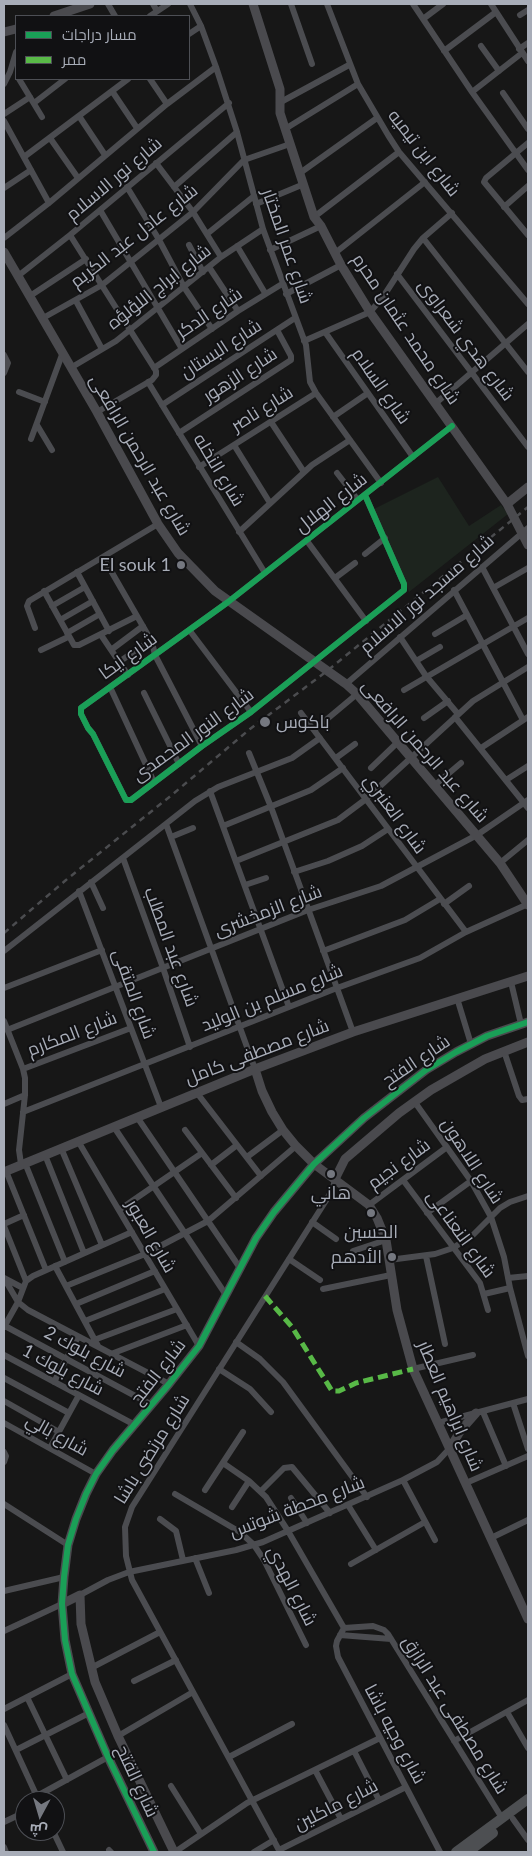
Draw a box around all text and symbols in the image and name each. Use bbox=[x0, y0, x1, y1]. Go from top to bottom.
legend bbox=[15, 15, 190, 80]
text: مسار دراجات bbox=[62, 25, 137, 43]
text: ممر bbox=[62, 50, 86, 68]
street label: شارع ابن تيميه bbox=[383, 105, 465, 201]
street label: شارع نور الاسلام bbox=[62, 133, 166, 225]
street label: شارع عادل عبد الكريم bbox=[66, 179, 202, 293]
street label: شارع عمر المختار bbox=[257, 186, 317, 306]
street label: شارع ابراج اللؤلؤه bbox=[103, 240, 215, 334]
street label: شارع محمد عثمان محرم bbox=[347, 249, 465, 409]
street label: شارع هدي شعراوى bbox=[413, 275, 519, 405]
street label: شارع الدكر bbox=[172, 283, 246, 343]
street label: شارع البستان bbox=[176, 315, 266, 383]
street label: شارع الزهور bbox=[199, 343, 281, 407]
street label: شارع السلام bbox=[347, 344, 415, 428]
street label: شارع عبد الرحمن الرافعى bbox=[85, 371, 195, 539]
street label: شارع ناصر bbox=[227, 382, 297, 436]
street label: شارع النخله bbox=[189, 430, 249, 510]
street label: شارع الهلال bbox=[291, 468, 371, 538]
street label: شارع مسجد نور الاسلام bbox=[355, 530, 499, 658]
place label: El souk 1 bbox=[100, 554, 171, 576]
marker: El souk 1 bbox=[175, 559, 187, 571]
street label: شارع ايكا bbox=[95, 628, 161, 684]
street label: شارع عبد الرحمن الرافعى bbox=[357, 675, 493, 827]
street label: شارع النور المحمدى bbox=[128, 684, 258, 786]
place label: باكوس bbox=[276, 711, 330, 733]
marker: باكوس bbox=[258, 715, 272, 729]
street label: شارع العنبري bbox=[359, 770, 431, 858]
street label: شارع الزمخشرى bbox=[211, 881, 325, 941]
street label: شارع عبد المطلب bbox=[139, 884, 203, 1010]
street label: شارع المتقى bbox=[108, 946, 160, 1042]
street label: شارع مسلم بن الوليد bbox=[198, 960, 346, 1036]
street label: شارع المكارم bbox=[24, 1007, 120, 1061]
street label: شارع مصطفى كامل bbox=[182, 1015, 332, 1089]
street label: شارع الفتح bbox=[378, 1030, 454, 1092]
street label: شارع اللاهون bbox=[436, 1114, 508, 1208]
street label: شارع نجيم bbox=[363, 1134, 435, 1194]
marker: هاني bbox=[325, 1168, 337, 1180]
place label: هاني bbox=[311, 1182, 351, 1204]
street label: شارع النعناعى bbox=[422, 1186, 500, 1282]
street label: شارع العبور bbox=[121, 1195, 181, 1277]
marker: الحسين bbox=[365, 1207, 377, 1219]
place label: الحسين bbox=[344, 1221, 398, 1243]
place label: الأدهم bbox=[331, 1246, 382, 1268]
marker: الأدهم bbox=[386, 1251, 398, 1263]
street label: شارع بلوك 2 bbox=[40, 1321, 130, 1383]
street label: شارع الفتح bbox=[126, 1335, 190, 1409]
street label: شارع ابراهيم العطار bbox=[413, 1337, 487, 1475]
street label: شارع بلوك 1 bbox=[18, 1339, 108, 1401]
street label: شارع مرتضى باشا bbox=[110, 1390, 194, 1508]
street label: شارع بالي bbox=[22, 1409, 92, 1461]
street label: شارع محطة شوتس bbox=[226, 1471, 368, 1543]
street label: شارع الهدي bbox=[263, 1542, 321, 1630]
street label: شارع مصطفى عبد الرازق bbox=[398, 1632, 512, 1798]
street label: شارع وجيه باشا bbox=[360, 1680, 430, 1788]
street label: شارع الفتح bbox=[111, 1741, 163, 1821]
street label: شارع ماكلين bbox=[291, 1775, 381, 1835]
north arrow bbox=[15, 1791, 65, 1841]
text: ش bbox=[29, 1821, 48, 1840]

